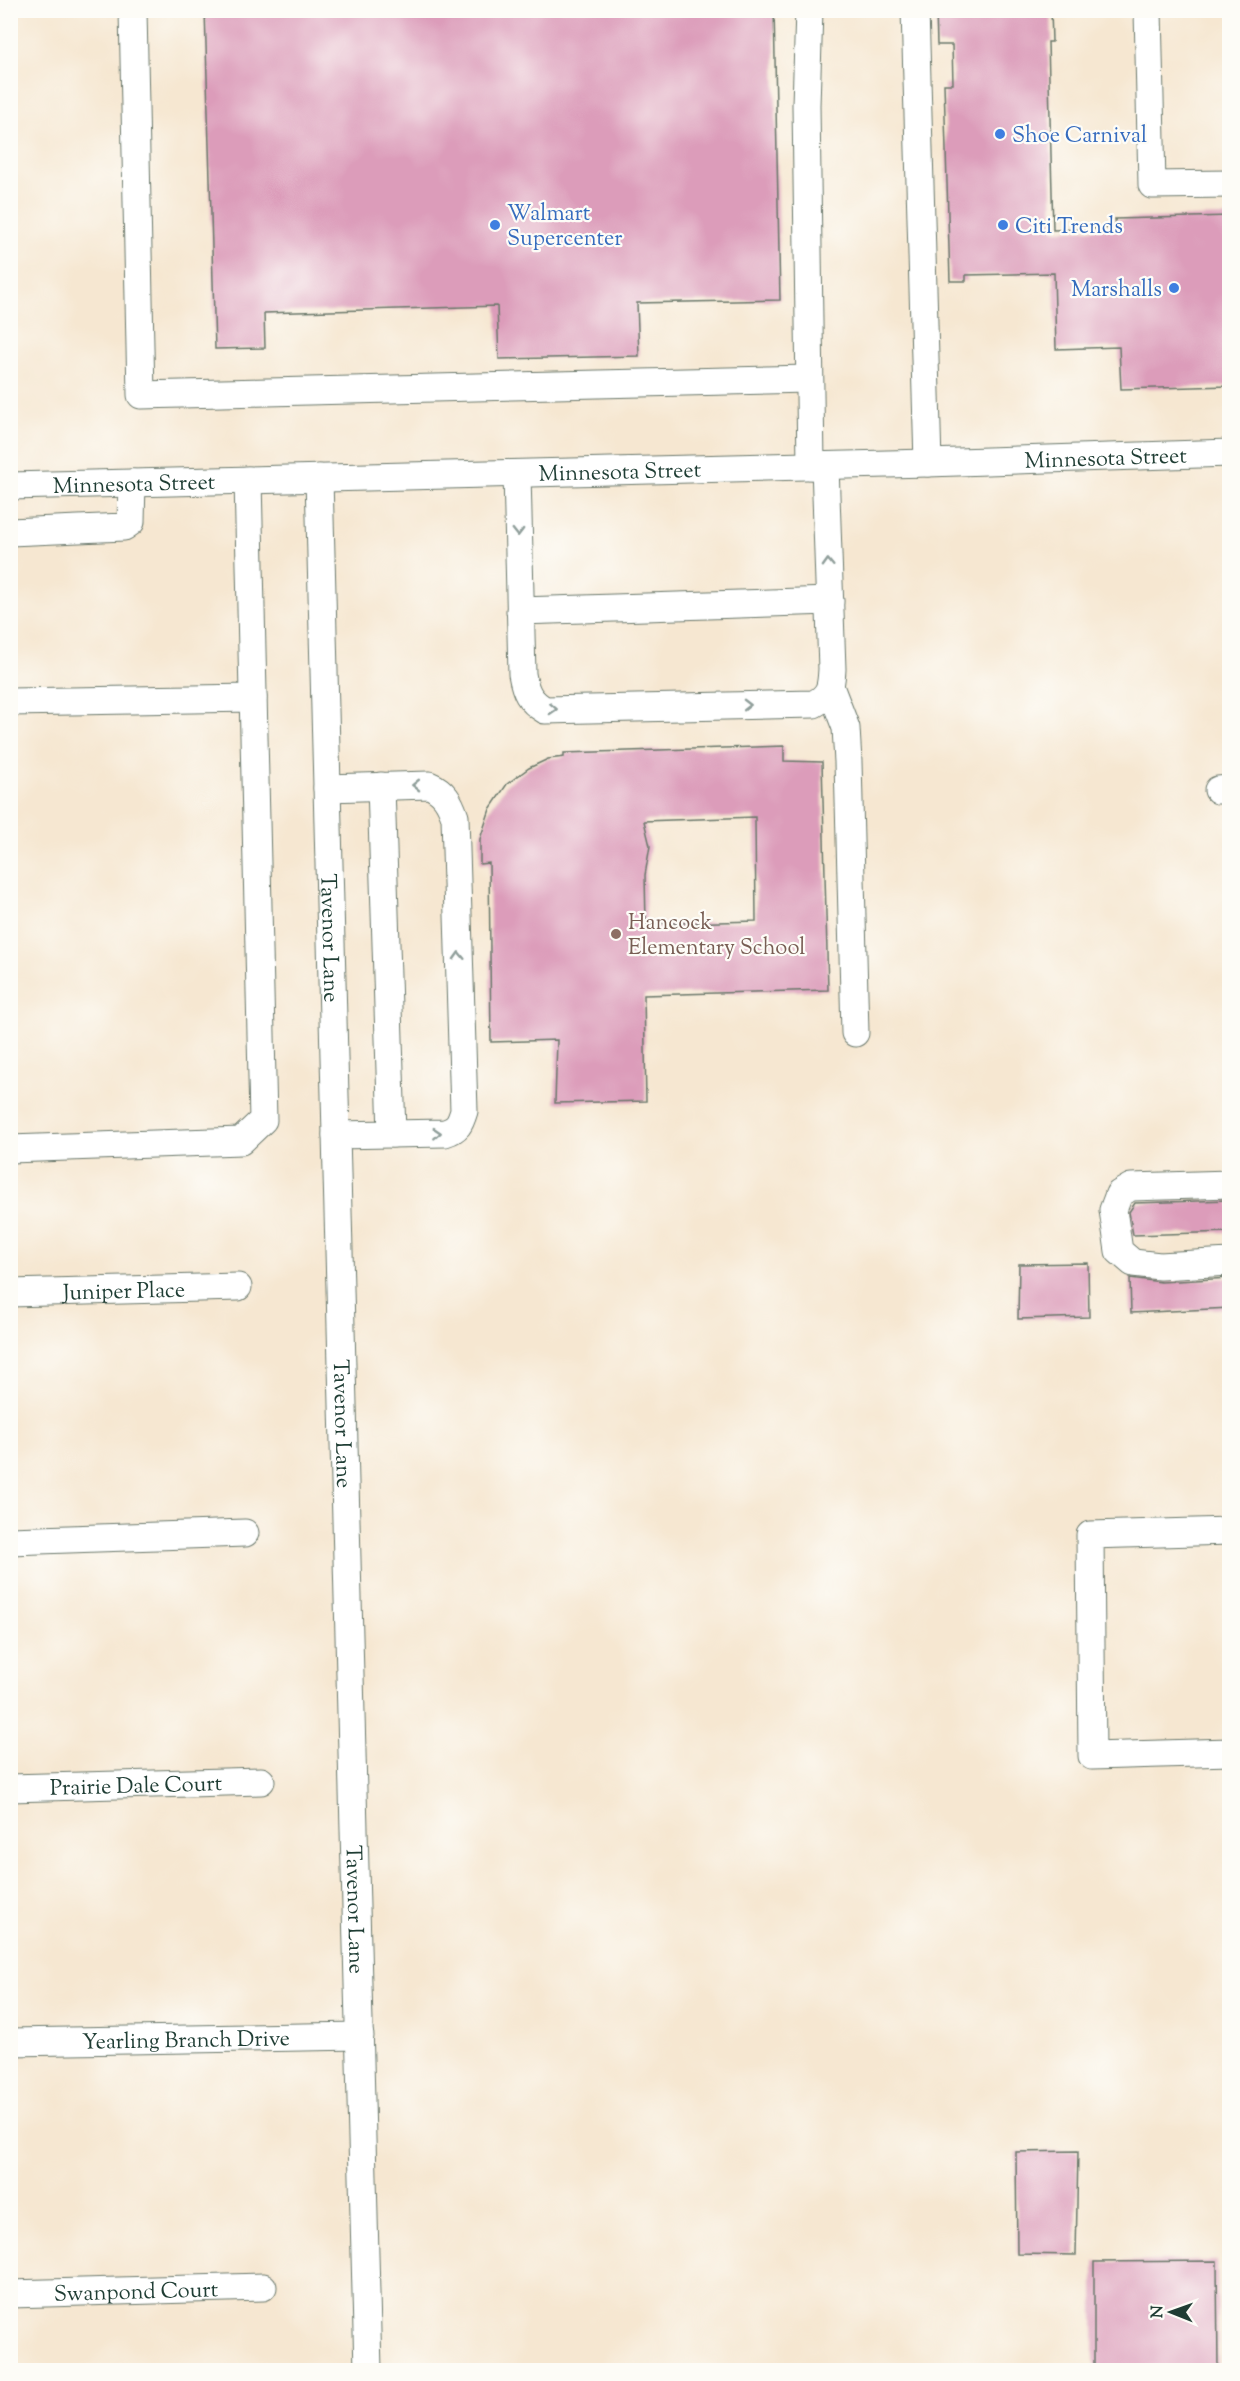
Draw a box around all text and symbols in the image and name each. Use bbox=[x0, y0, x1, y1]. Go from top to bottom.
place label: Shoe Carnival bbox=[1012, 121, 1147, 153]
marker: Shoe Carnival bbox=[993, 127, 1007, 141]
place label: Walmart Supercenter bbox=[507, 199, 623, 256]
place label: Citi Trends bbox=[1015, 212, 1123, 244]
marker: Walmart Supercenter bbox=[488, 218, 502, 232]
marker: Citi Trends bbox=[996, 218, 1010, 232]
place label: Marshalls bbox=[1071, 275, 1162, 307]
marker: Marshalls bbox=[1167, 281, 1181, 295]
street label: Minnesota Street bbox=[1024, 441, 1188, 479]
street label: Minnesota Street bbox=[538, 456, 702, 492]
street label: Minnesota Street bbox=[52, 468, 216, 504]
one-way arrow bbox=[512, 528, 525, 537]
one-way arrow bbox=[822, 559, 835, 568]
one-way arrow bbox=[743, 699, 752, 712]
one-way arrow bbox=[548, 702, 557, 715]
one-way arrow bbox=[412, 779, 421, 792]
street label: Tavenor Lane bbox=[310, 873, 346, 1003]
place label: Hancock Elementary School bbox=[628, 908, 805, 965]
marker: Hancock Elementary School bbox=[609, 927, 623, 941]
one-way arrow bbox=[453, 952, 465, 961]
one-way arrow bbox=[432, 1126, 441, 1139]
street label: Juniper Place bbox=[61, 1275, 186, 1311]
street label: Tavenor Lane bbox=[323, 1359, 358, 1489]
street label: Prairie Dale Court bbox=[50, 1769, 223, 1806]
street label: Tavenor Lane bbox=[335, 1845, 371, 1974]
street label: Yearling Branch Drive bbox=[82, 2024, 290, 2060]
street label: Swanpond Court bbox=[53, 2275, 219, 2312]
north arrow bbox=[1141, 2282, 1201, 2342]
text: N bbox=[1147, 2305, 1170, 2318]

